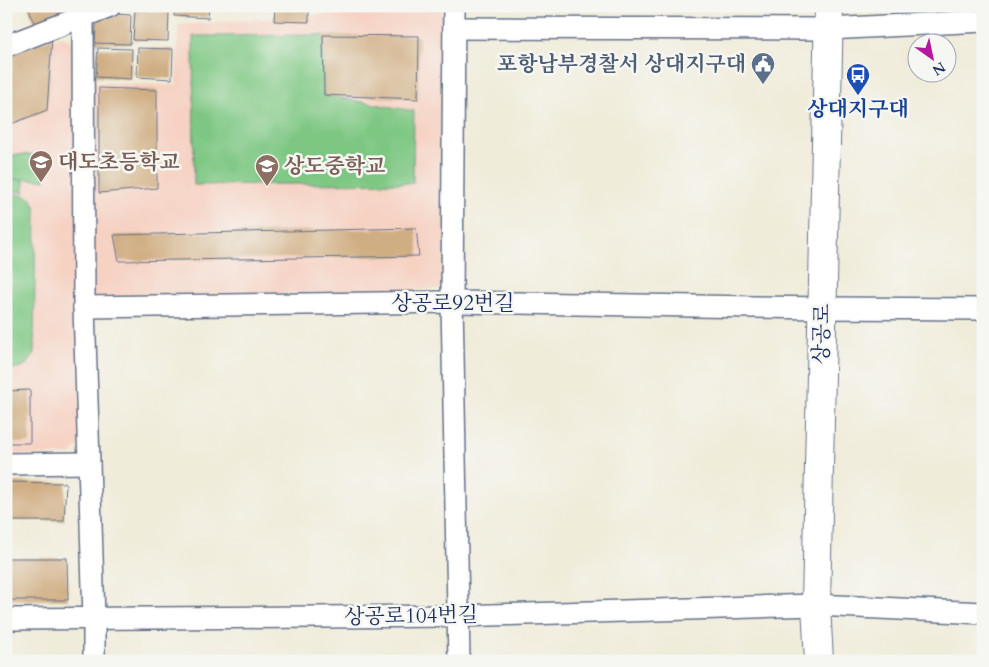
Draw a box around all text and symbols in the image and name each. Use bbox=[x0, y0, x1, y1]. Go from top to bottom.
north arrow bbox=[906, 32, 956, 82]
place label: 포항남부경찰서 상대지구대 bbox=[497, 50, 746, 79]
public building icon: 포항남부경찰서 상대지구대 bbox=[750, 51, 776, 85]
text: N bbox=[929, 57, 949, 80]
bus stop icon: 상대지구대 bbox=[845, 62, 871, 96]
place label: 상대지구대 bbox=[807, 95, 909, 124]
place label: 대도초등학교 bbox=[58, 148, 180, 177]
school or university icon: 대도초등학교 bbox=[28, 149, 54, 183]
place label: 상도중학교 bbox=[284, 152, 385, 181]
school or university icon: 상도중학교 bbox=[254, 153, 280, 187]
street label: 상공로92번길 bbox=[392, 289, 514, 318]
street label: 상공로 bbox=[807, 303, 837, 365]
street label: 상공로104번길 bbox=[344, 600, 478, 632]

